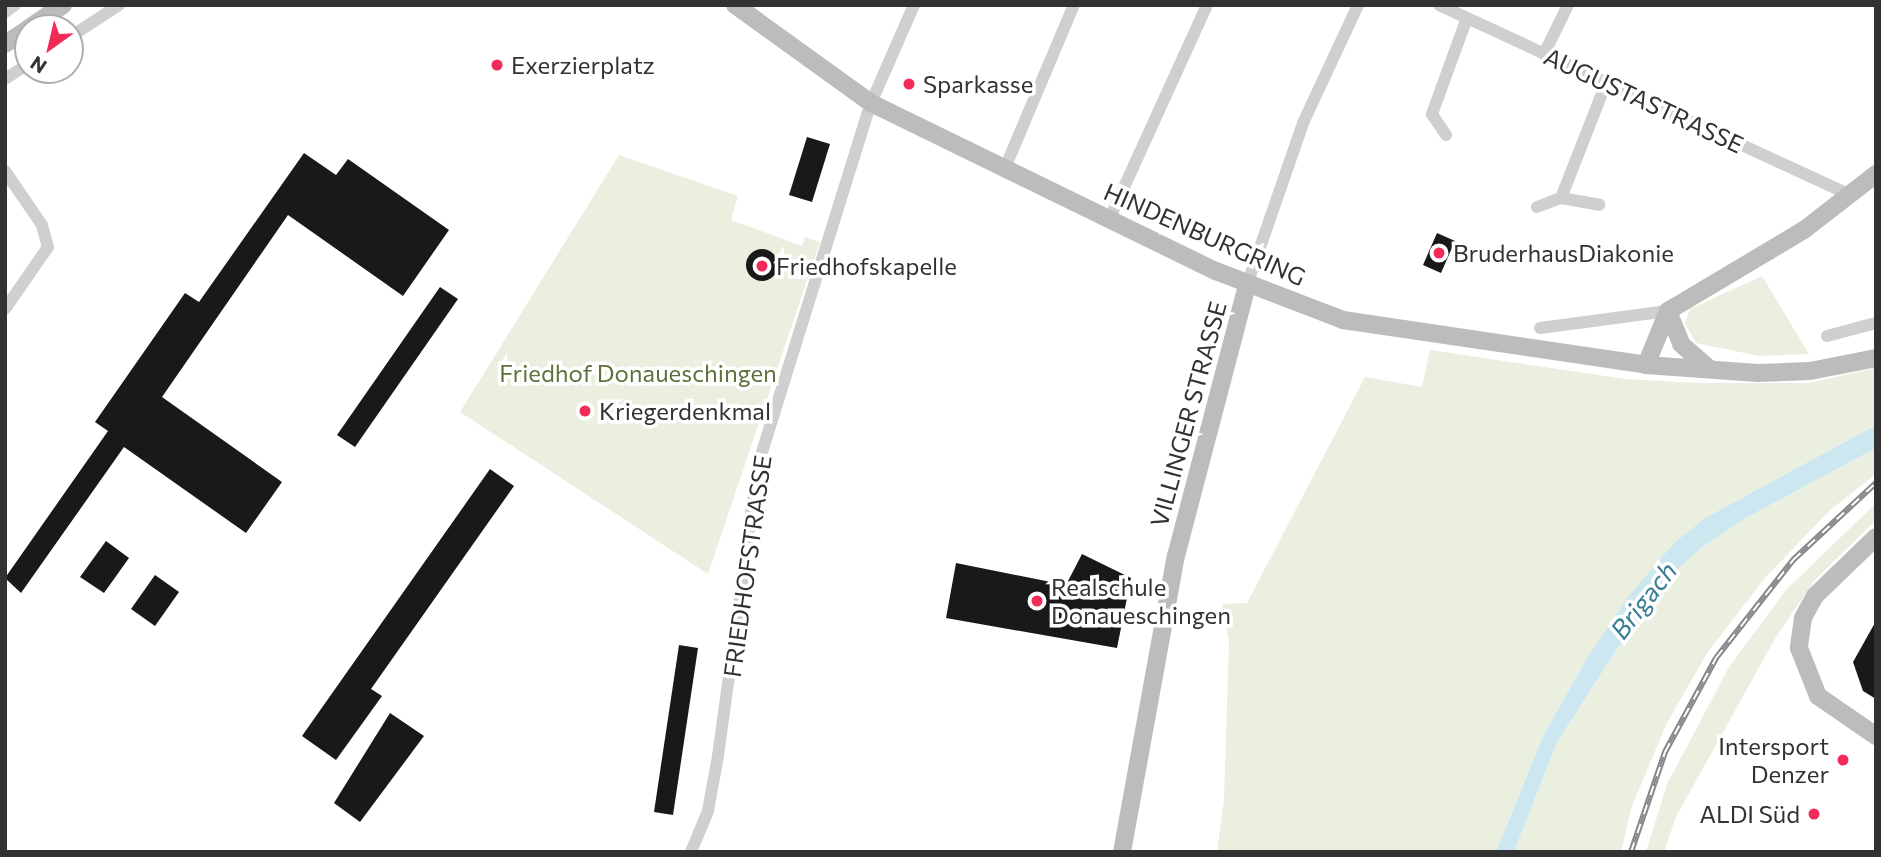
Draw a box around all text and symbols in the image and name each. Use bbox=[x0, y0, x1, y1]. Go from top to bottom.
north arrow bbox=[14, 14, 84, 84]
street label: AUGUSTASTRASSE bbox=[1540, 41, 1748, 159]
place label: Exerzierplatz bbox=[511, 51, 655, 79]
text: N bbox=[26, 52, 50, 79]
marker: Exerzierplatz bbox=[489, 57, 505, 73]
place label: Sparkasse bbox=[923, 70, 1033, 98]
marker: Sparkasse bbox=[901, 76, 917, 92]
street label: HINDENBURGRING bbox=[1100, 177, 1310, 291]
place label: BruderhausDiakonie bbox=[1453, 239, 1674, 267]
marker: BruderhausDiakonie bbox=[1431, 245, 1447, 261]
place label: Friedhofskapelle bbox=[776, 252, 957, 280]
marker: Friedhofskapelle bbox=[754, 258, 770, 274]
street label: VILLINGER STRASSE bbox=[1144, 298, 1232, 530]
park label: Friedhof Donaueschingen bbox=[499, 359, 777, 387]
place label: Kriegerdenkmal bbox=[599, 397, 771, 425]
marker: Kriegerdenkmal bbox=[577, 403, 593, 419]
street label: FRIEDHOFSTRASSE bbox=[717, 453, 777, 679]
water label: Brigach bbox=[1603, 555, 1683, 645]
place label: Realschule Donaueschingen bbox=[1051, 573, 1231, 629]
marker: Realschule Donaueschingen bbox=[1029, 593, 1045, 609]
place label: Intersport Denzer bbox=[1718, 732, 1829, 788]
marker: Intersport Denzer bbox=[1835, 752, 1851, 768]
place label: ALDI Süd bbox=[1699, 800, 1800, 828]
marker: ALDI Süd bbox=[1806, 806, 1822, 822]

